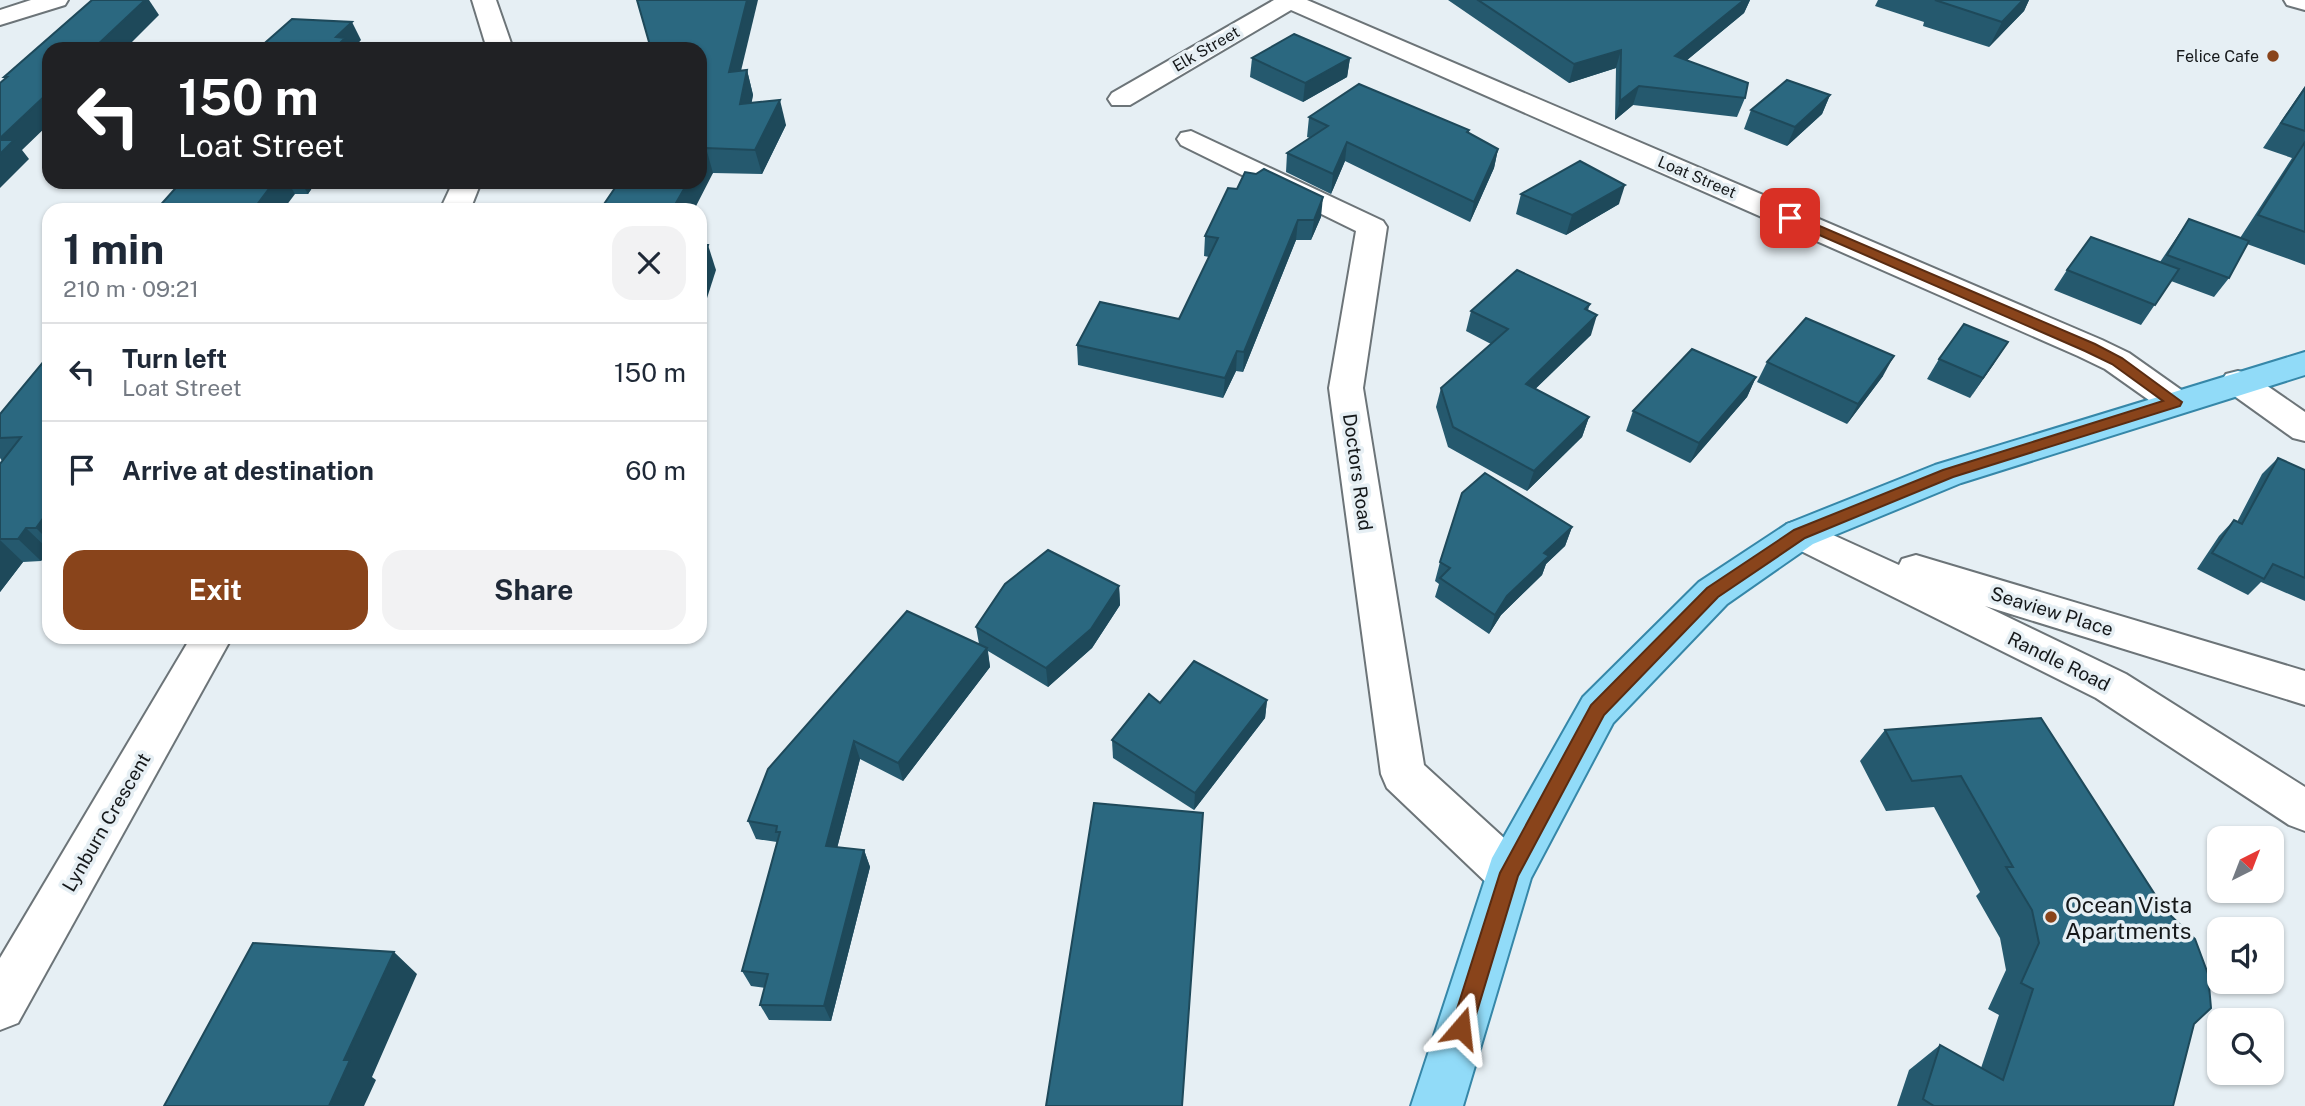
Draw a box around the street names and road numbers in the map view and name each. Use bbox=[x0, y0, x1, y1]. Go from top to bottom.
street label: Elk Street bbox=[1169, 22, 1243, 76]
street label: Loat Street bbox=[1655, 152, 1739, 202]
street label: Doctors Road bbox=[1339, 412, 1377, 532]
street label: Seaview Place bbox=[1988, 582, 2116, 640]
street label: Randle Road bbox=[2004, 627, 2114, 695]
street label: Lynburn Crescent bbox=[57, 749, 155, 895]

